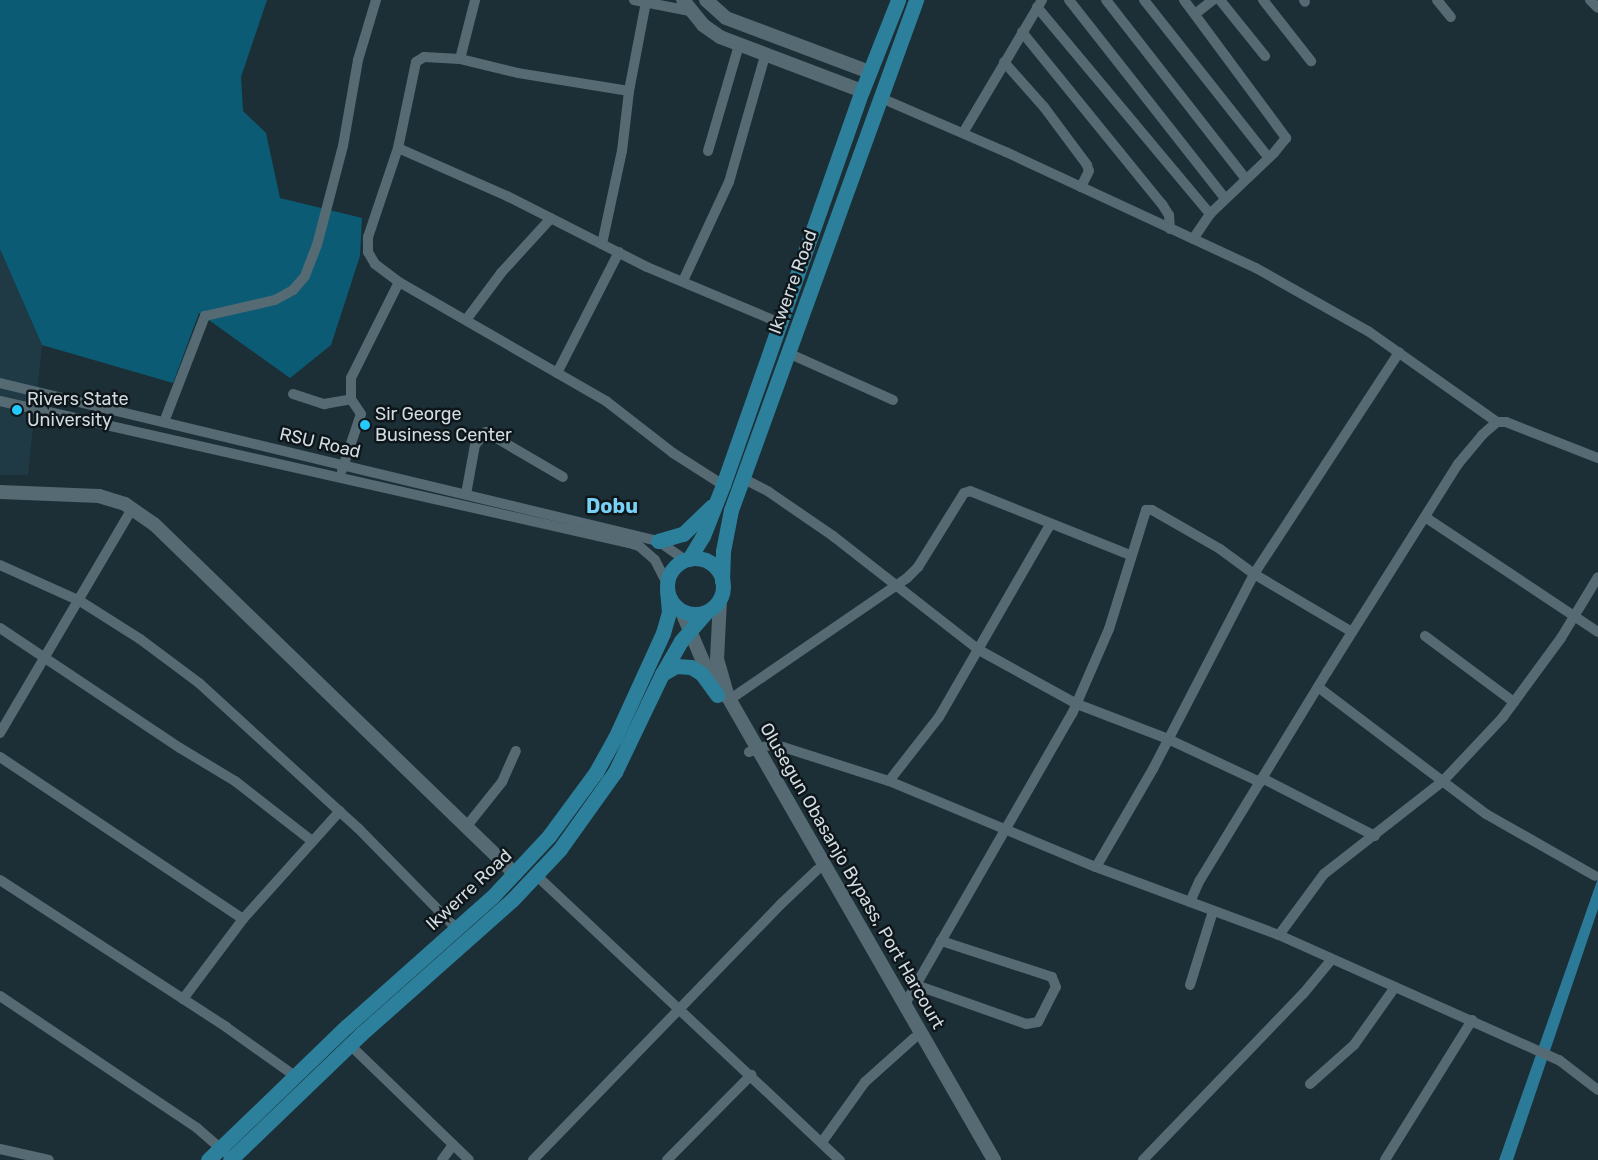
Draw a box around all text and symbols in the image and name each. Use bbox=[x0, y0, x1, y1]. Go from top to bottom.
street label: Ikwerre Road bbox=[764, 227, 822, 337]
place label: Rivers State University bbox=[27, 389, 128, 432]
marker: Rivers State University bbox=[11, 404, 23, 416]
place label: Sir George Business Center bbox=[375, 404, 512, 446]
marker: Sir George Business Center bbox=[359, 419, 371, 431]
street label: RSU Road bbox=[277, 423, 363, 463]
district label: Dobu bbox=[586, 494, 638, 518]
street label: Olusegun Obasanjo Bypass, Port Harcourt bbox=[755, 719, 949, 1033]
street label: Ikwerre Road bbox=[422, 845, 516, 935]

